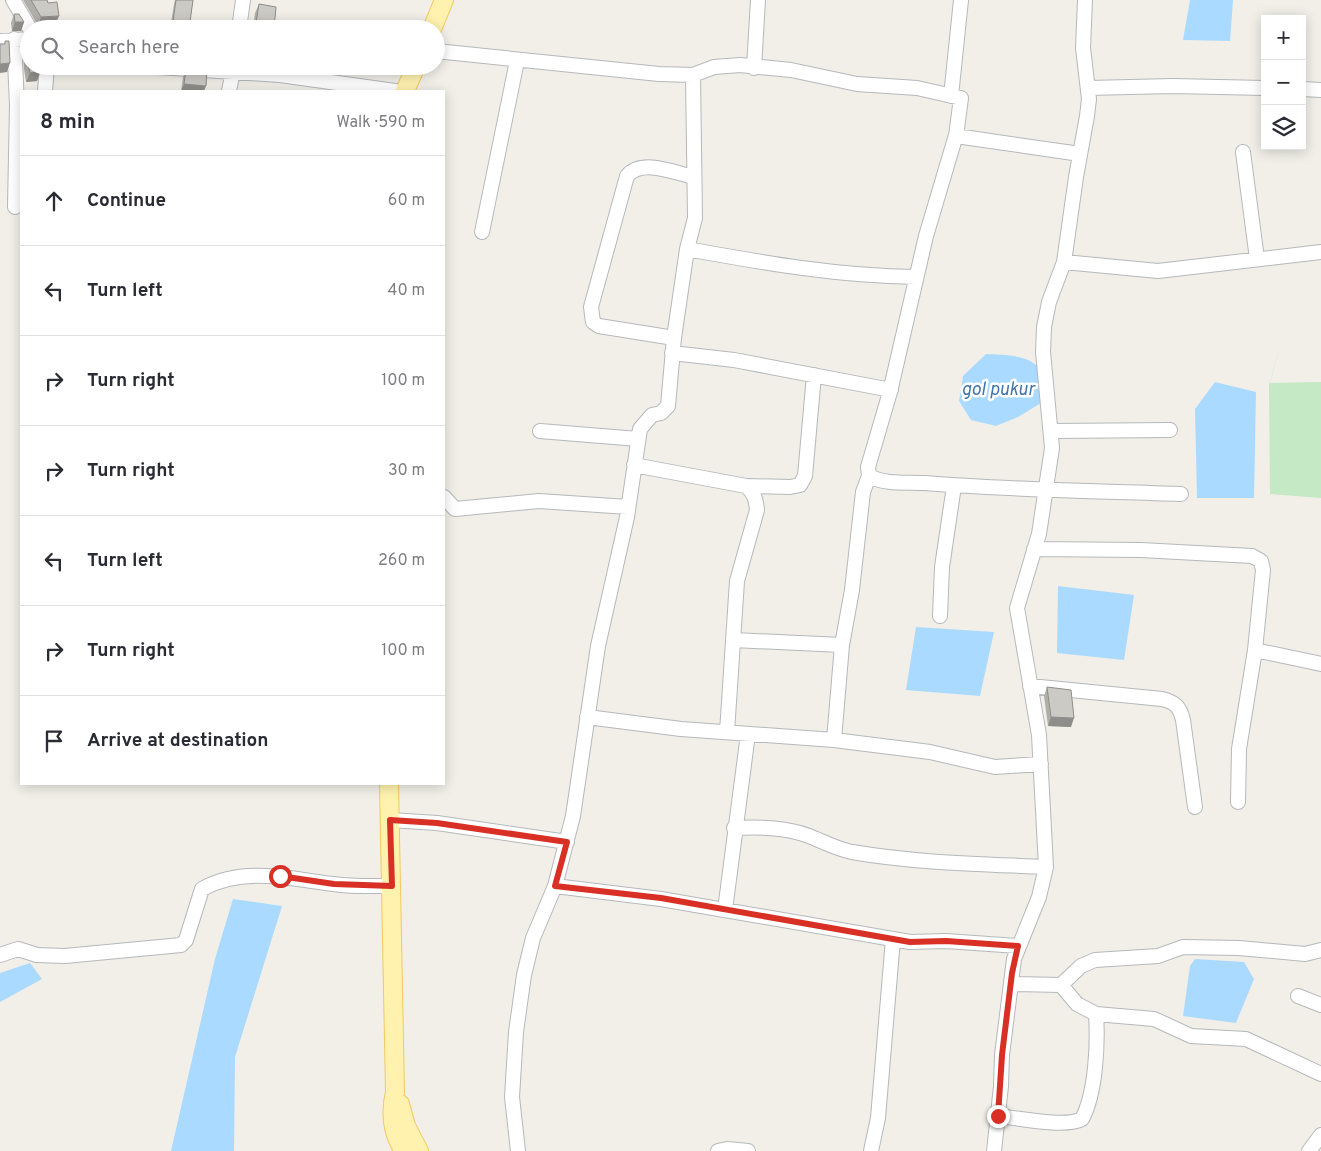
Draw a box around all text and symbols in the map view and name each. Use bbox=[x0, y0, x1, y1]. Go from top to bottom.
map controls bbox=[1261, 15, 1306, 150]
button: + bbox=[1261, 15, 1306, 60]
search box bbox=[20, 20, 445, 75]
icon: search bbox=[38, 34, 66, 62]
text: Search here bbox=[78, 36, 180, 60]
button: − bbox=[1261, 60, 1306, 105]
button: layers bbox=[1261, 105, 1306, 150]
text: 8 min bbox=[40, 109, 95, 136]
text: Walk · 590 m bbox=[337, 113, 425, 133]
icon: ahead bbox=[40, 187, 68, 215]
text: Continue bbox=[87, 189, 166, 213]
text: 60 m bbox=[388, 191, 425, 211]
icon: left bbox=[40, 277, 68, 305]
text: Turn left bbox=[87, 279, 163, 303]
text: 40 m bbox=[387, 281, 425, 301]
icon: right bbox=[40, 367, 68, 395]
text: Turn right bbox=[87, 369, 175, 393]
text: 100 m bbox=[381, 371, 425, 391]
water label: gol pukur bbox=[961, 379, 1037, 402]
icon: right bbox=[40, 457, 68, 485]
text: Turn right bbox=[87, 459, 175, 483]
text: 30 m bbox=[388, 461, 425, 481]
icon: left bbox=[40, 547, 68, 575]
text: Turn left bbox=[87, 549, 163, 573]
text: 260 m bbox=[378, 551, 425, 571]
icon: right bbox=[40, 637, 68, 665]
text: Turn right bbox=[87, 639, 175, 663]
text: 100 m bbox=[381, 641, 425, 661]
icon: arrive bbox=[40, 727, 68, 755]
text: Arrive at destination bbox=[87, 729, 268, 753]
route start bbox=[269, 865, 292, 888]
route end bbox=[987, 1105, 1010, 1128]

